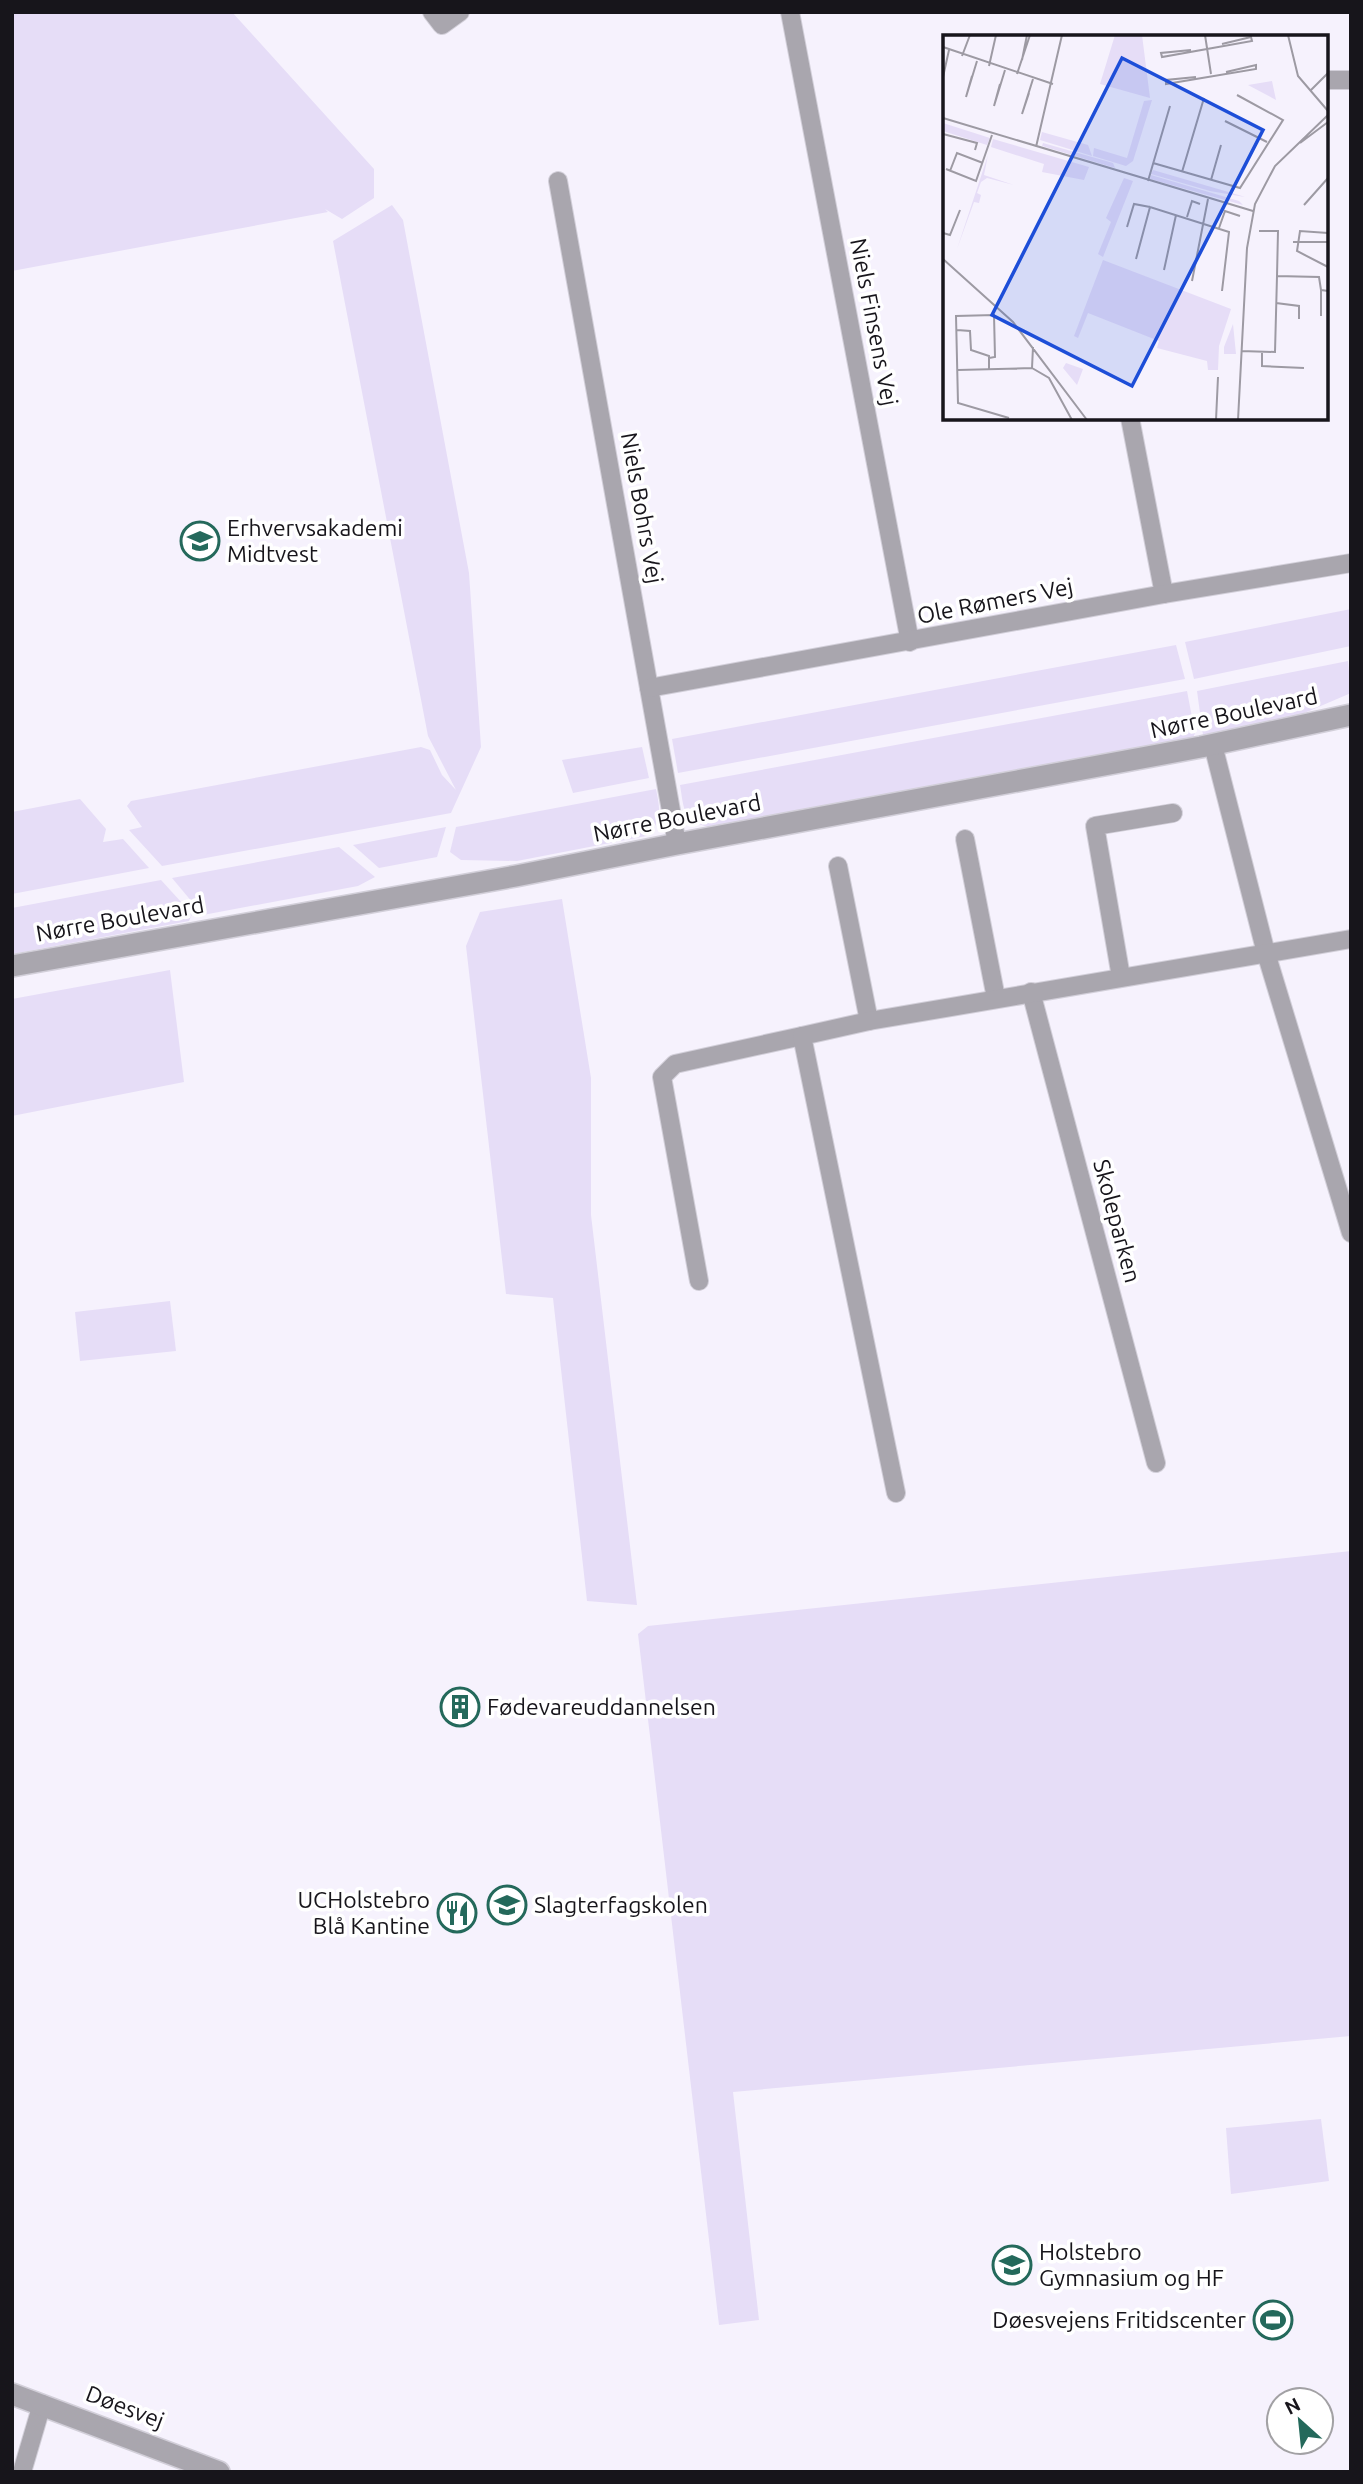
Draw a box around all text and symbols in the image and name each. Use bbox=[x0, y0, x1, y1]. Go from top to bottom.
inset map bbox=[943, 35, 1328, 420]
street label: Niels Finsens Vej bbox=[846, 236, 903, 408]
street label: Niels Bohrs Vej bbox=[617, 430, 668, 586]
place label: Erhvervsakademi Midtvest bbox=[227, 515, 403, 566]
school or university icon: Erhvervsakademi Midtvest bbox=[179, 520, 221, 562]
street label: Ole Rømers Vej bbox=[915, 573, 1075, 628]
street label: Nørre Boulevard bbox=[1148, 683, 1320, 742]
street label: Nørre Boulevard bbox=[591, 789, 763, 846]
street label: Nørre Boulevard bbox=[34, 891, 206, 946]
street label: Skoleparken bbox=[1089, 1157, 1146, 1285]
building icon: Fødevareuddannelsen bbox=[439, 1686, 481, 1728]
place label: Fødevareuddannelsen bbox=[487, 1694, 716, 1719]
school or university icon: Slagterfagskolen bbox=[486, 1884, 528, 1926]
place label: UCHolstebro Blå Kantine bbox=[297, 1887, 430, 1938]
restaurant icon: UCHolstebro Blå Kantine bbox=[436, 1892, 478, 1934]
place label: Slagterfagskolen bbox=[534, 1892, 708, 1917]
place label: Holstebro Gymnasium og HF bbox=[1039, 2239, 1224, 2290]
school or university icon: Holstebro Gymnasium og HF bbox=[991, 2244, 1033, 2286]
sports icon: Døesvejens Fritidscenter bbox=[1252, 2299, 1294, 2341]
place label: Døesvejens Fritidscenter bbox=[992, 2307, 1246, 2332]
street label: Døesvej bbox=[82, 2380, 168, 2433]
north arrow bbox=[1265, 2386, 1335, 2456]
text: N bbox=[1281, 2393, 1304, 2419]

